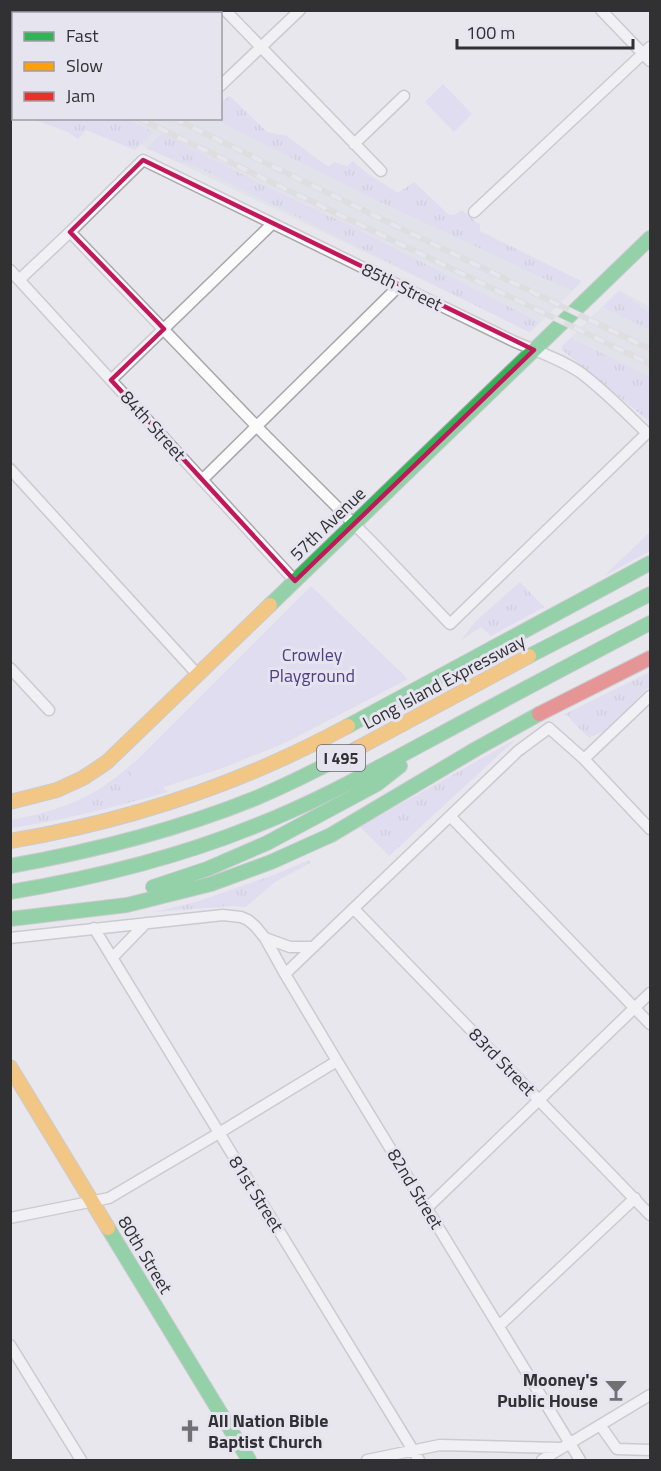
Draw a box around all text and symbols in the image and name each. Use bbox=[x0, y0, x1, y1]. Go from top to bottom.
legend bbox=[12, 12, 222, 120]
scale bar bbox=[457, 12, 632, 50]
text: 100 m bbox=[466, 19, 515, 46]
text: Fast bbox=[66, 22, 99, 49]
text: Slow bbox=[66, 52, 103, 79]
text: Jam bbox=[66, 82, 95, 109]
street label: 85th Street bbox=[357, 255, 448, 318]
street label: 84th Street bbox=[114, 384, 193, 467]
street label: 57th Avenue bbox=[284, 480, 372, 567]
street label: Long Island Expressway bbox=[358, 627, 530, 736]
park label: Crowley Playground bbox=[269, 641, 355, 689]
road number: I 495 bbox=[317, 745, 365, 771]
street label: 83rd Street bbox=[463, 1021, 542, 1102]
street label: 82nd Street bbox=[381, 1143, 450, 1235]
street label: 81st Street bbox=[222, 1150, 291, 1238]
street label: 80th Street bbox=[112, 1211, 180, 1299]
place label: Mooney's Public House bbox=[497, 1366, 598, 1414]
bar icon: Mooney's Public House bbox=[603, 1377, 629, 1403]
place label: All Nation Bible Baptist Church bbox=[208, 1407, 328, 1455]
church icon: All Nation Bible Baptist Church bbox=[177, 1418, 203, 1444]

